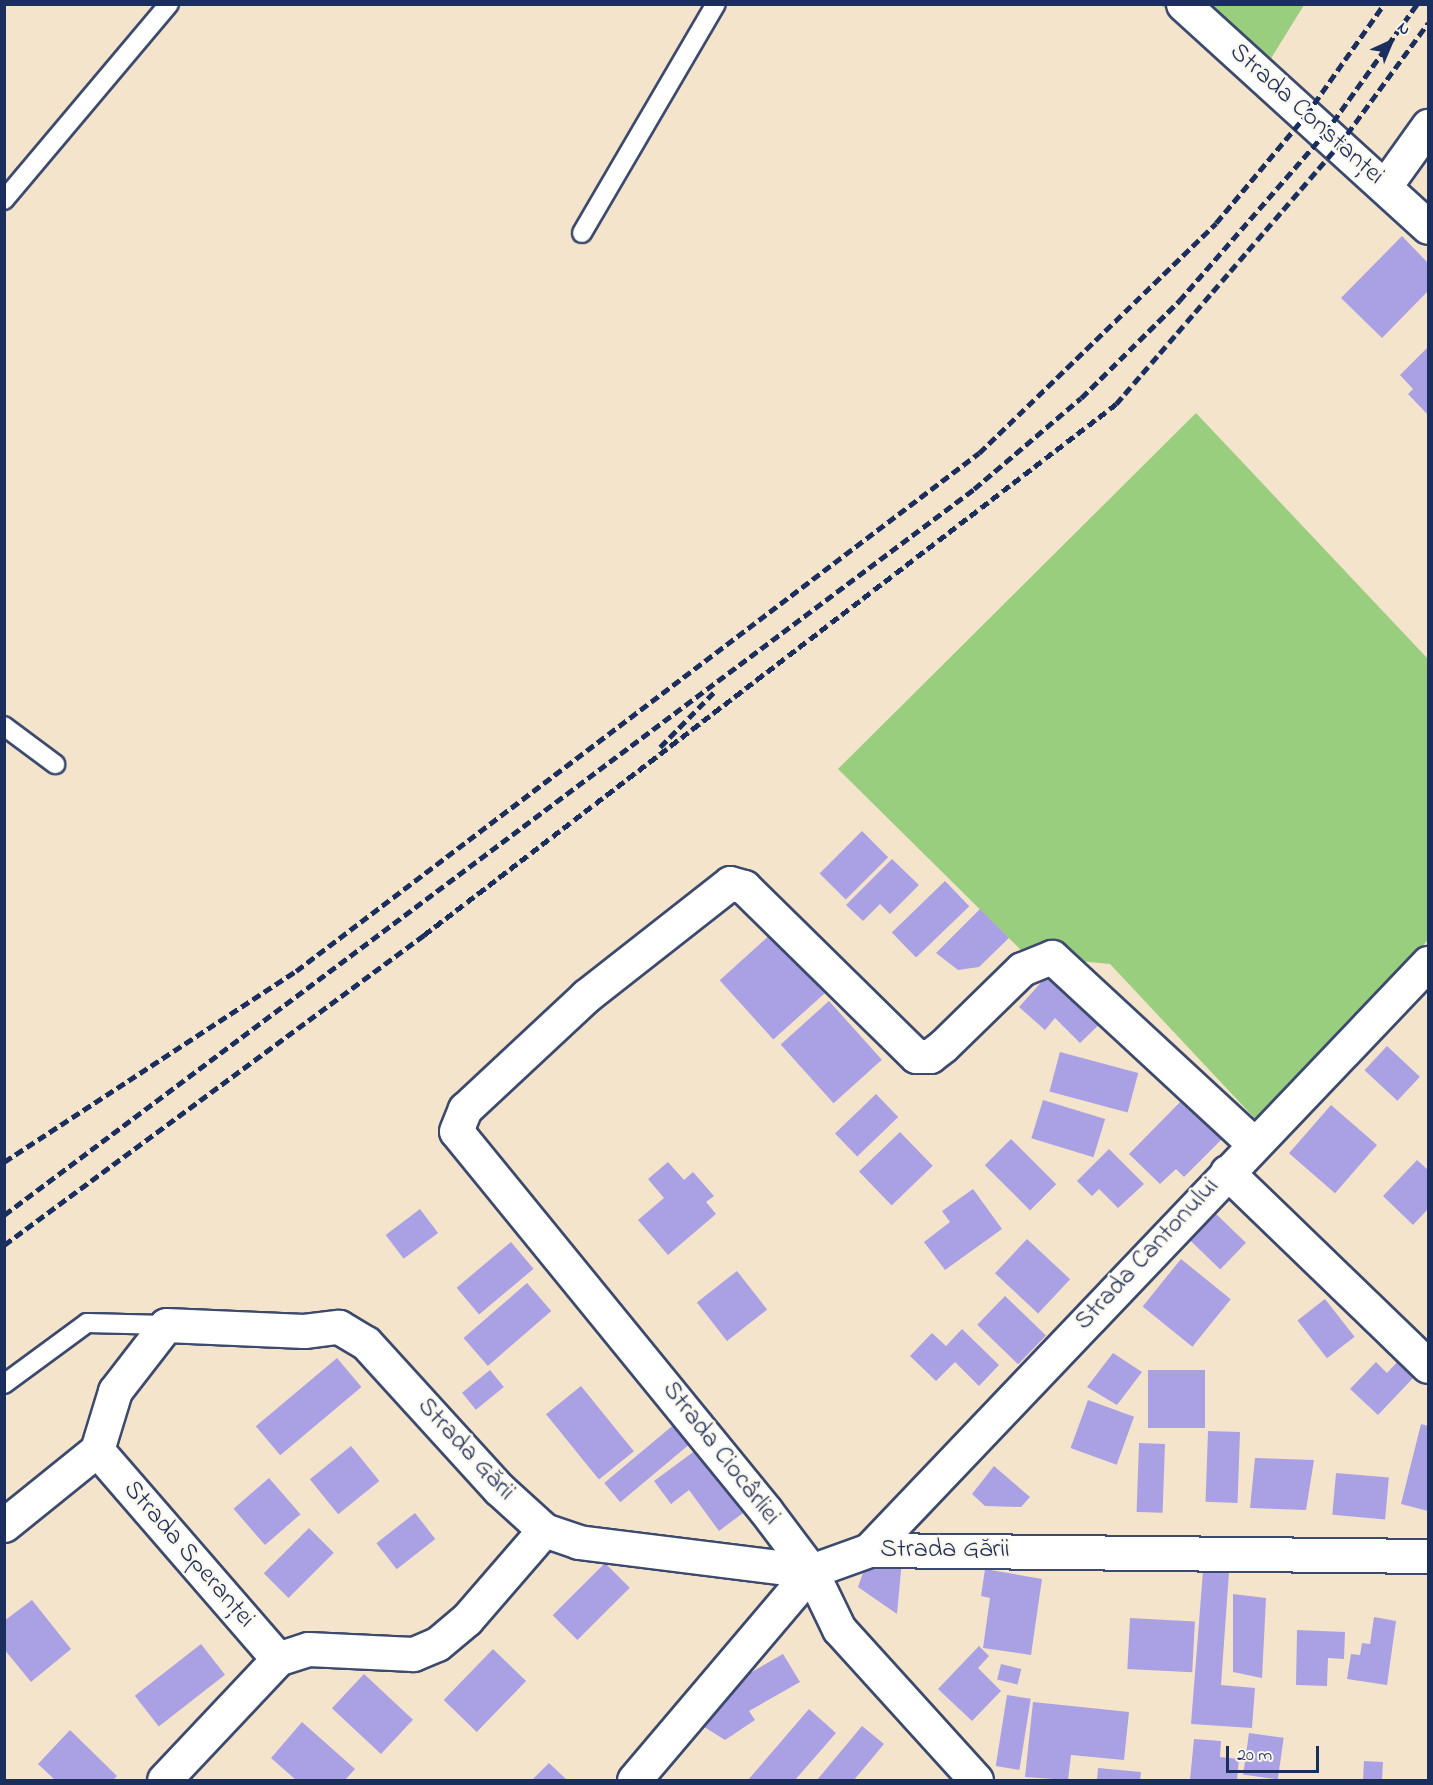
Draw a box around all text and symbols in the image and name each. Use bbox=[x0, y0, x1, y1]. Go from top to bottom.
north arrow bbox=[1361, 12, 1421, 72]
text: N bbox=[1391, 17, 1416, 41]
street label: Strada Constanței bbox=[1222, 37, 1390, 193]
street label: Strada Cantonului bbox=[1069, 1172, 1227, 1338]
street label: Strada Ciocârliei bbox=[654, 1376, 786, 1532]
street label: Strada Gării bbox=[409, 1392, 521, 1508]
street label: Strada Speranței bbox=[115, 1475, 261, 1635]
street label: Strada Gării bbox=[880, 1535, 1010, 1567]
scale bar bbox=[1229, 1734, 1322, 1772]
text: 20 m bbox=[1237, 1743, 1272, 1769]

